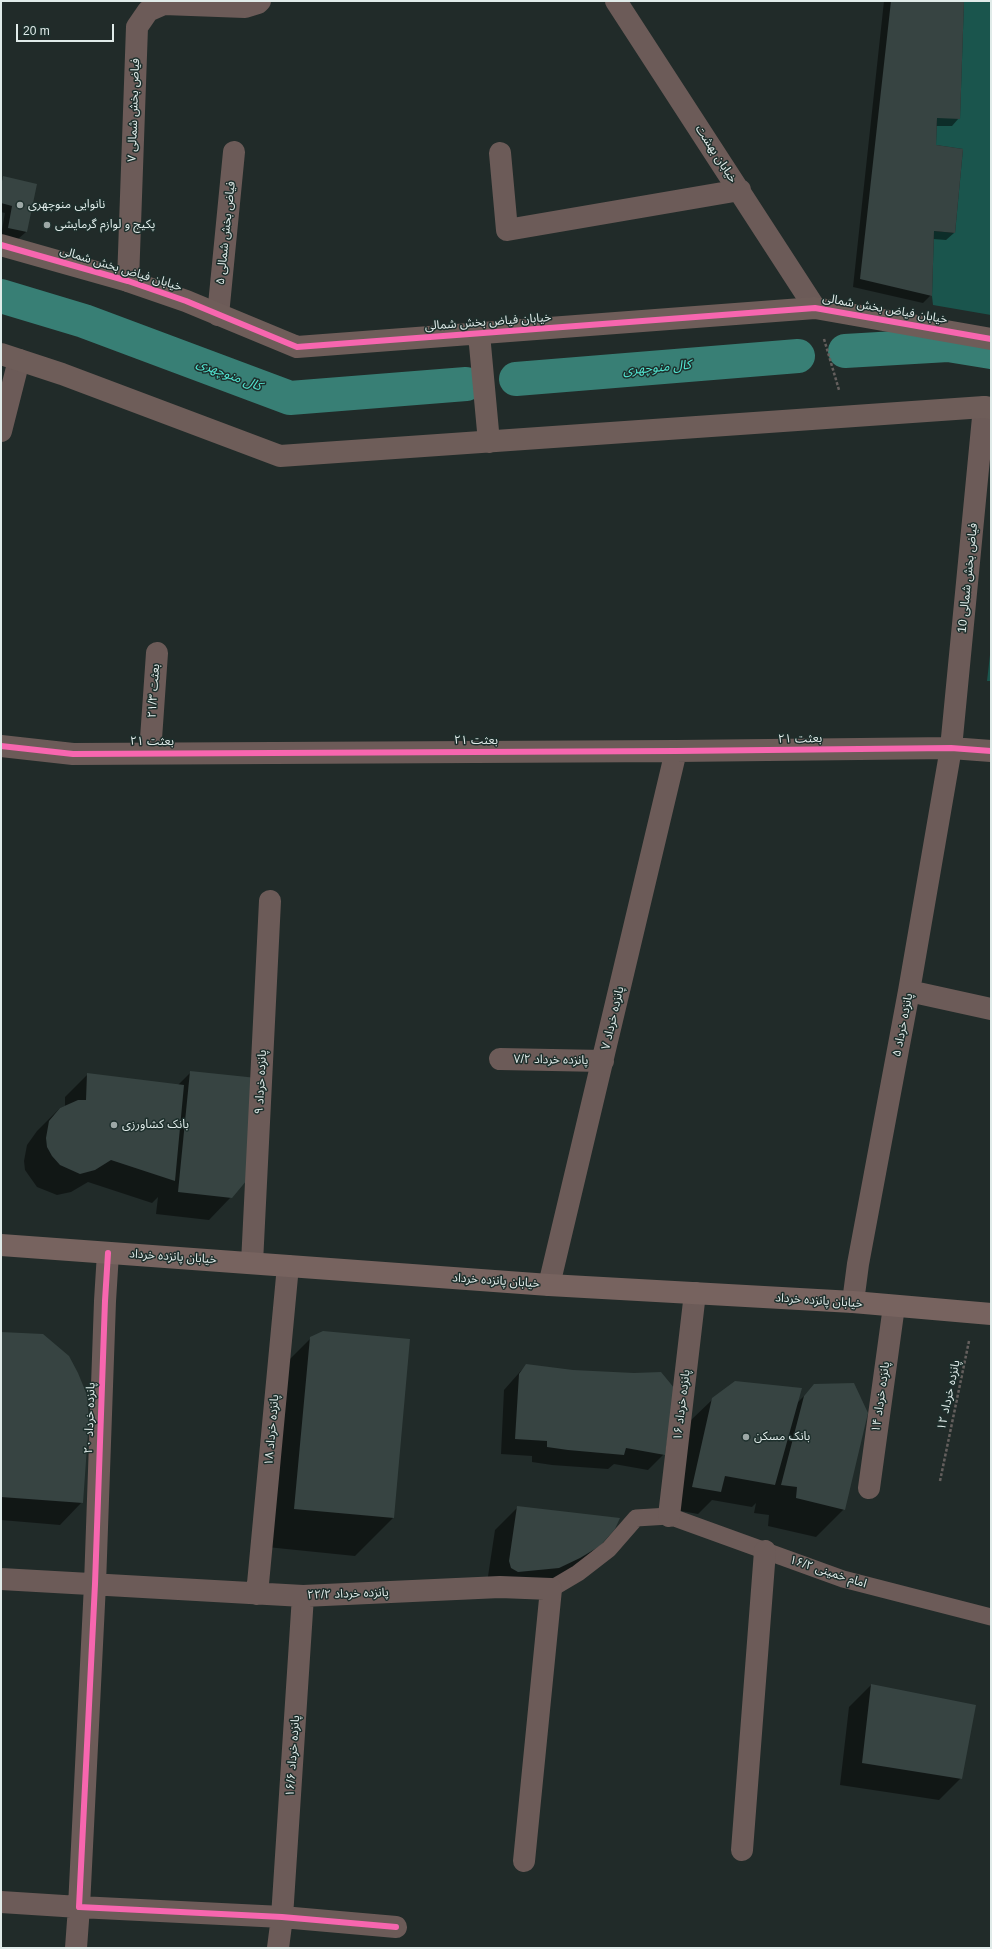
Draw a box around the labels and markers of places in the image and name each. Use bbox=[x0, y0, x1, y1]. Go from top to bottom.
place label: نانوایی منوچهری bbox=[28, 198, 105, 212]
marker: نانوایی منوچهری bbox=[15, 200, 25, 210]
place label: پکیج و لوازم گرمایشی bbox=[55, 218, 155, 232]
marker: پکیج و لوازم گرمایشی bbox=[42, 220, 52, 230]
place label: بانک کشاورزی bbox=[122, 1118, 189, 1132]
marker: بانک کشاورزی bbox=[109, 1120, 119, 1130]
place label: بانک مسکن bbox=[754, 1430, 810, 1444]
marker: بانک مسکن bbox=[741, 1432, 751, 1442]

